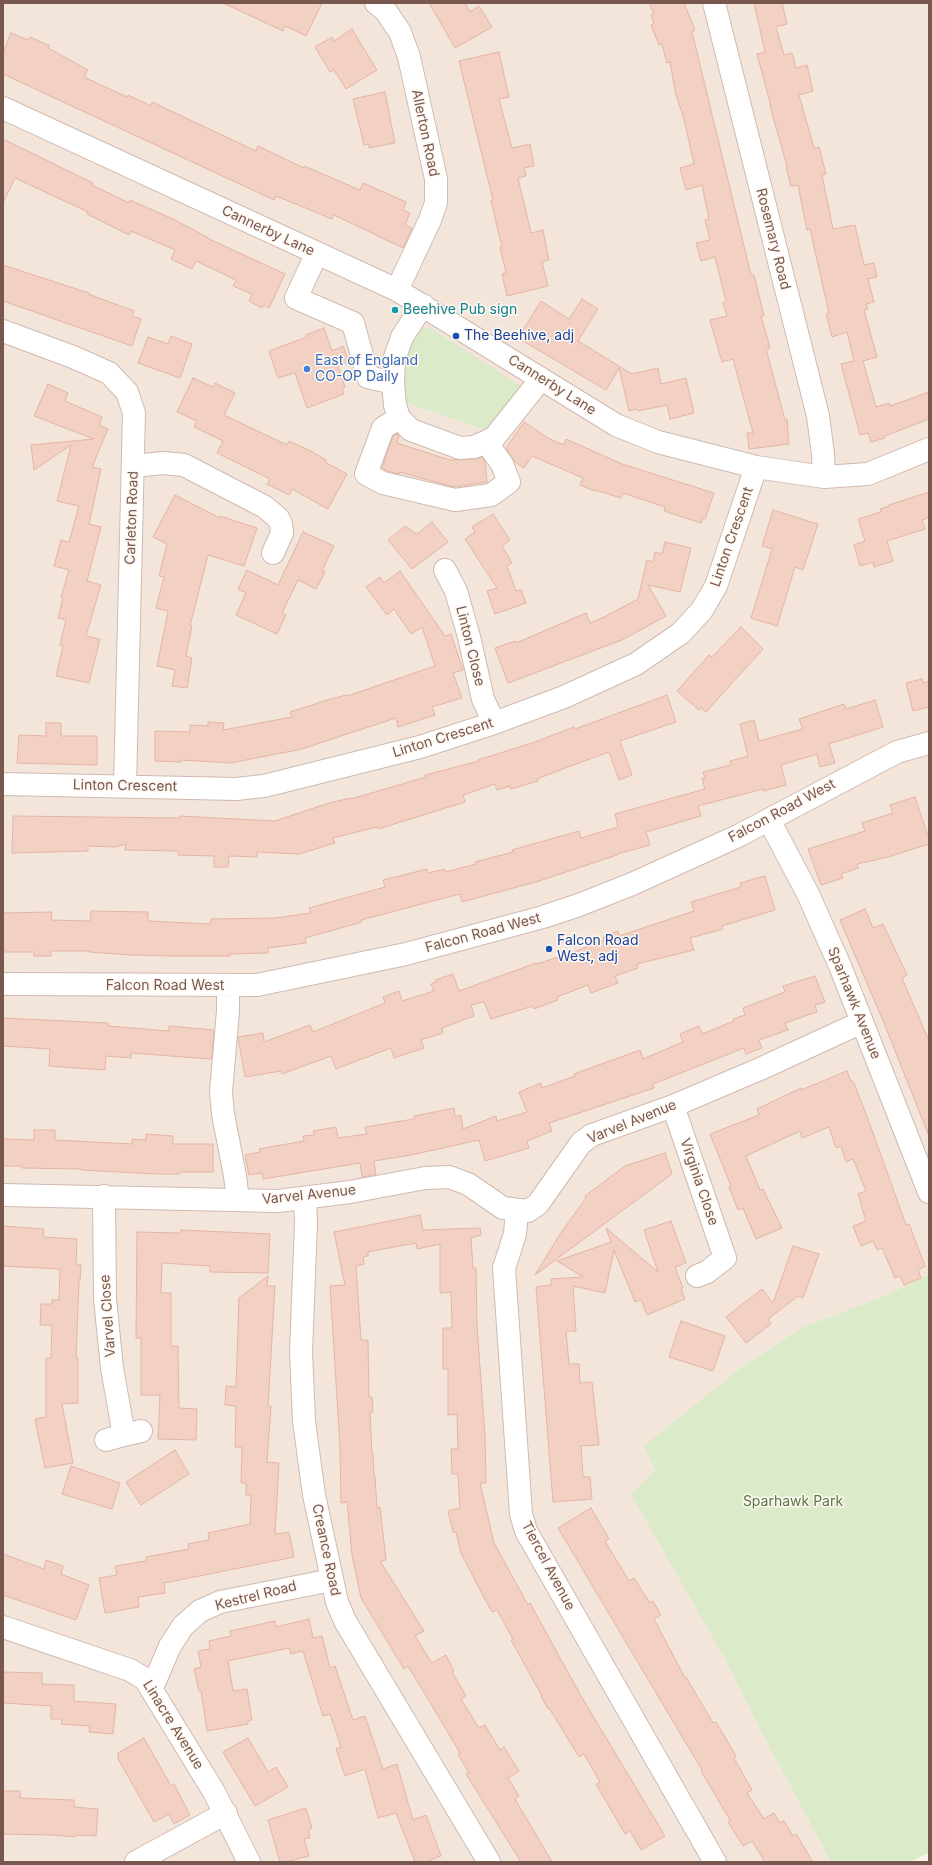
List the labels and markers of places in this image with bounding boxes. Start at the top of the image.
place label: Beehive Pub sign [403,302,517,318]
marker: Beehive Pub sign [390,305,400,315]
place label: The Beehive, adj [464,328,574,344]
marker: The Beehive, adj [451,331,461,341]
place label: East of England CO-OP Daily [315,353,418,386]
marker: East of England CO-OP Daily [302,364,312,374]
place label: Falcon Road West, adj [557,933,639,966]
marker: Falcon Road West, adj [544,944,554,954]

